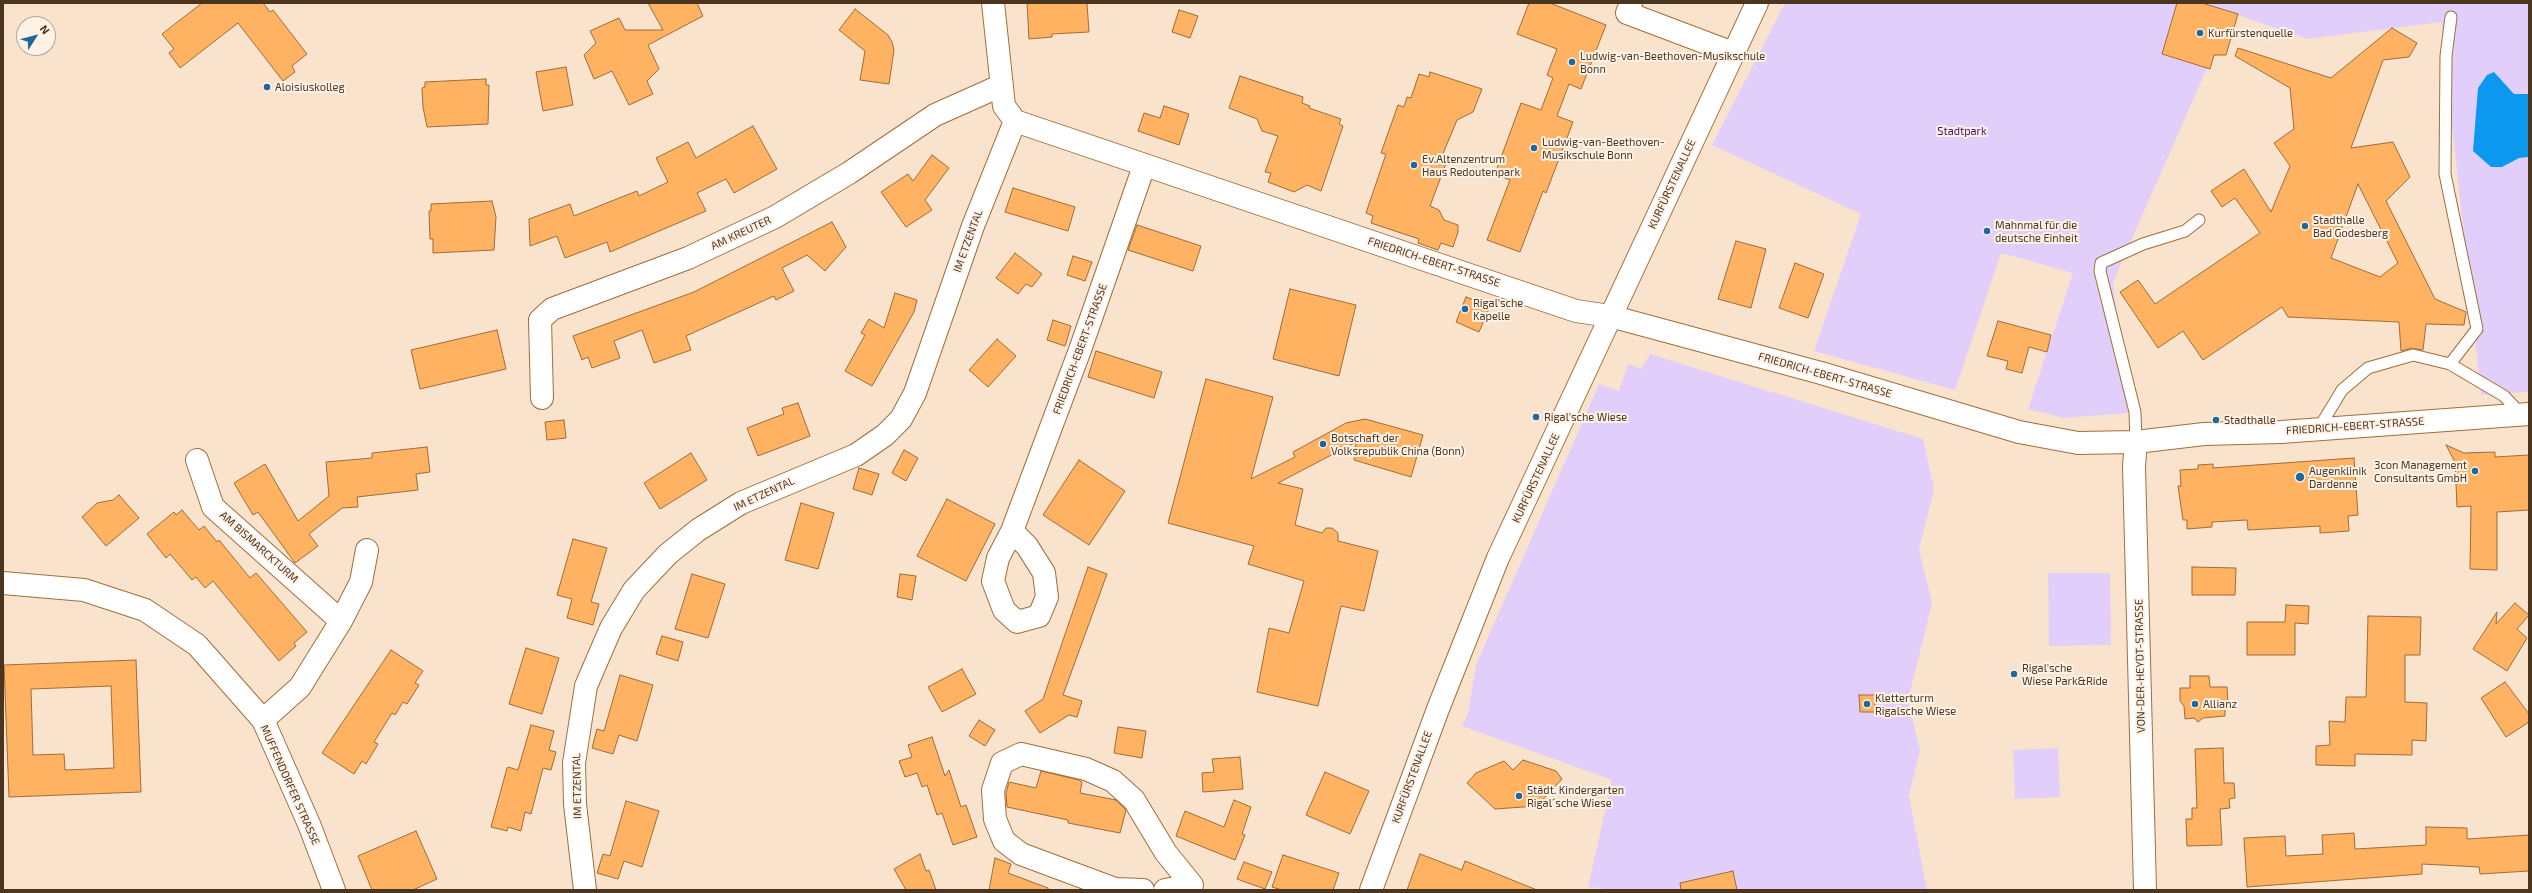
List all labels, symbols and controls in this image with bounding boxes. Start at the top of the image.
north arrow [16,16,56,56]
text: N [38,22,53,36]
place label: Kurfürstenquelle [2208,26,2293,40]
marker: Kurfürstenquelle [2195,28,2205,38]
place label: Ludwig-van-Beethoven-Musikschule Bonn [1580,49,1765,75]
marker: Ludwig-van-Beethoven-Musikschule Bonn [1567,57,1577,67]
place label: Aloisiuskolleg [275,80,345,94]
marker: Aloisiuskolleg [262,82,272,92]
park label: Stadtpark [1937,124,1987,138]
place label: Ludwig-van-Beethoven- Musikschule Bonn [1542,135,1665,161]
street label: KURFÜRSTENALLEE [1645,137,1699,231]
marker: Ludwig-van-Beethoven- Musikschule Bonn [1529,143,1539,153]
place label: Ev.Altenzentrum Haus Redoutenpark [1422,152,1520,178]
marker: Ev.Altenzentrum Haus Redoutenpark [1409,160,1419,170]
street label: IM ETZENTAL [951,208,985,274]
street label: AM KREUTER [709,213,773,253]
place label: Stadthalle Bad Godesberg [2313,213,2388,239]
place label: Mahnmal für die deutsche Einheit [1995,218,2078,244]
marker: Stadthalle Bad Godesberg [2300,221,2310,231]
marker: Mahnmal für die deutsche Einheit [1982,226,1992,236]
street label: FRIEDRICH-EBERT-STRASSE [1366,234,1502,290]
street label: FRIEDRICH-EBERT-STRASSE [1050,282,1110,416]
place label: Rigal'sche Kapelle [1473,296,1523,322]
marker: Rigal'sche Kapelle [1460,304,1470,314]
street label: FRIEDRICH-EBERT-STRASSE [1757,350,1893,400]
place label: Rigal'sche Wiese [1544,410,1627,424]
marker: Rigal'sche Wiese [1531,412,1541,422]
place label: Stadthalle [2224,413,2276,427]
marker: Stadthalle [2211,415,2221,425]
street label: FRIEDRICH-EBERT-STRASSE [2285,415,2425,437]
place label: Botschaft der Volksrepublik China (Bonn) [1331,431,1464,457]
street label: KURFÜRSTENALLEE [1509,431,1563,525]
marker: Botschaft der Volksrepublik China (Bonn) [1318,439,1328,449]
place label: 3con Management Consultants GmbH [2374,458,2467,484]
place label: Augenklinik Dardenne [2309,464,2367,490]
marker: 3con Management Consultants GmbH [2470,466,2480,476]
marker: Augenklinik Dardenne [2294,471,2306,483]
street label: IM ETZENTAL [731,474,797,514]
street label: AM BISMARCKTURM [217,508,301,586]
street label: VON-DER-HEYDT-STRASSE [2132,599,2148,733]
place label: Rigal'sche Wiese Park&Ride [2022,661,2108,687]
marker: Rigal'sche Wiese Park&Ride [2009,669,2019,679]
place label: Kletterturm Rigalsche Wiese [1875,691,1956,717]
place label: Allianz [2203,697,2237,711]
marker: Kletterturm Rigalsche Wiese [1862,699,1872,709]
marker: Allianz [2190,699,2200,709]
street label: MUFFENDORFER STRASSE [257,723,323,847]
street label: KURFÜRSTENALLEE [1389,729,1435,825]
street label: IM ETZENTAL [570,753,584,819]
place label: Städt. Kindergarten Rigal´sche Wiese [1527,783,1624,809]
marker: Städt. Kindergarten Rigal´sche Wiese [1514,791,1524,801]

